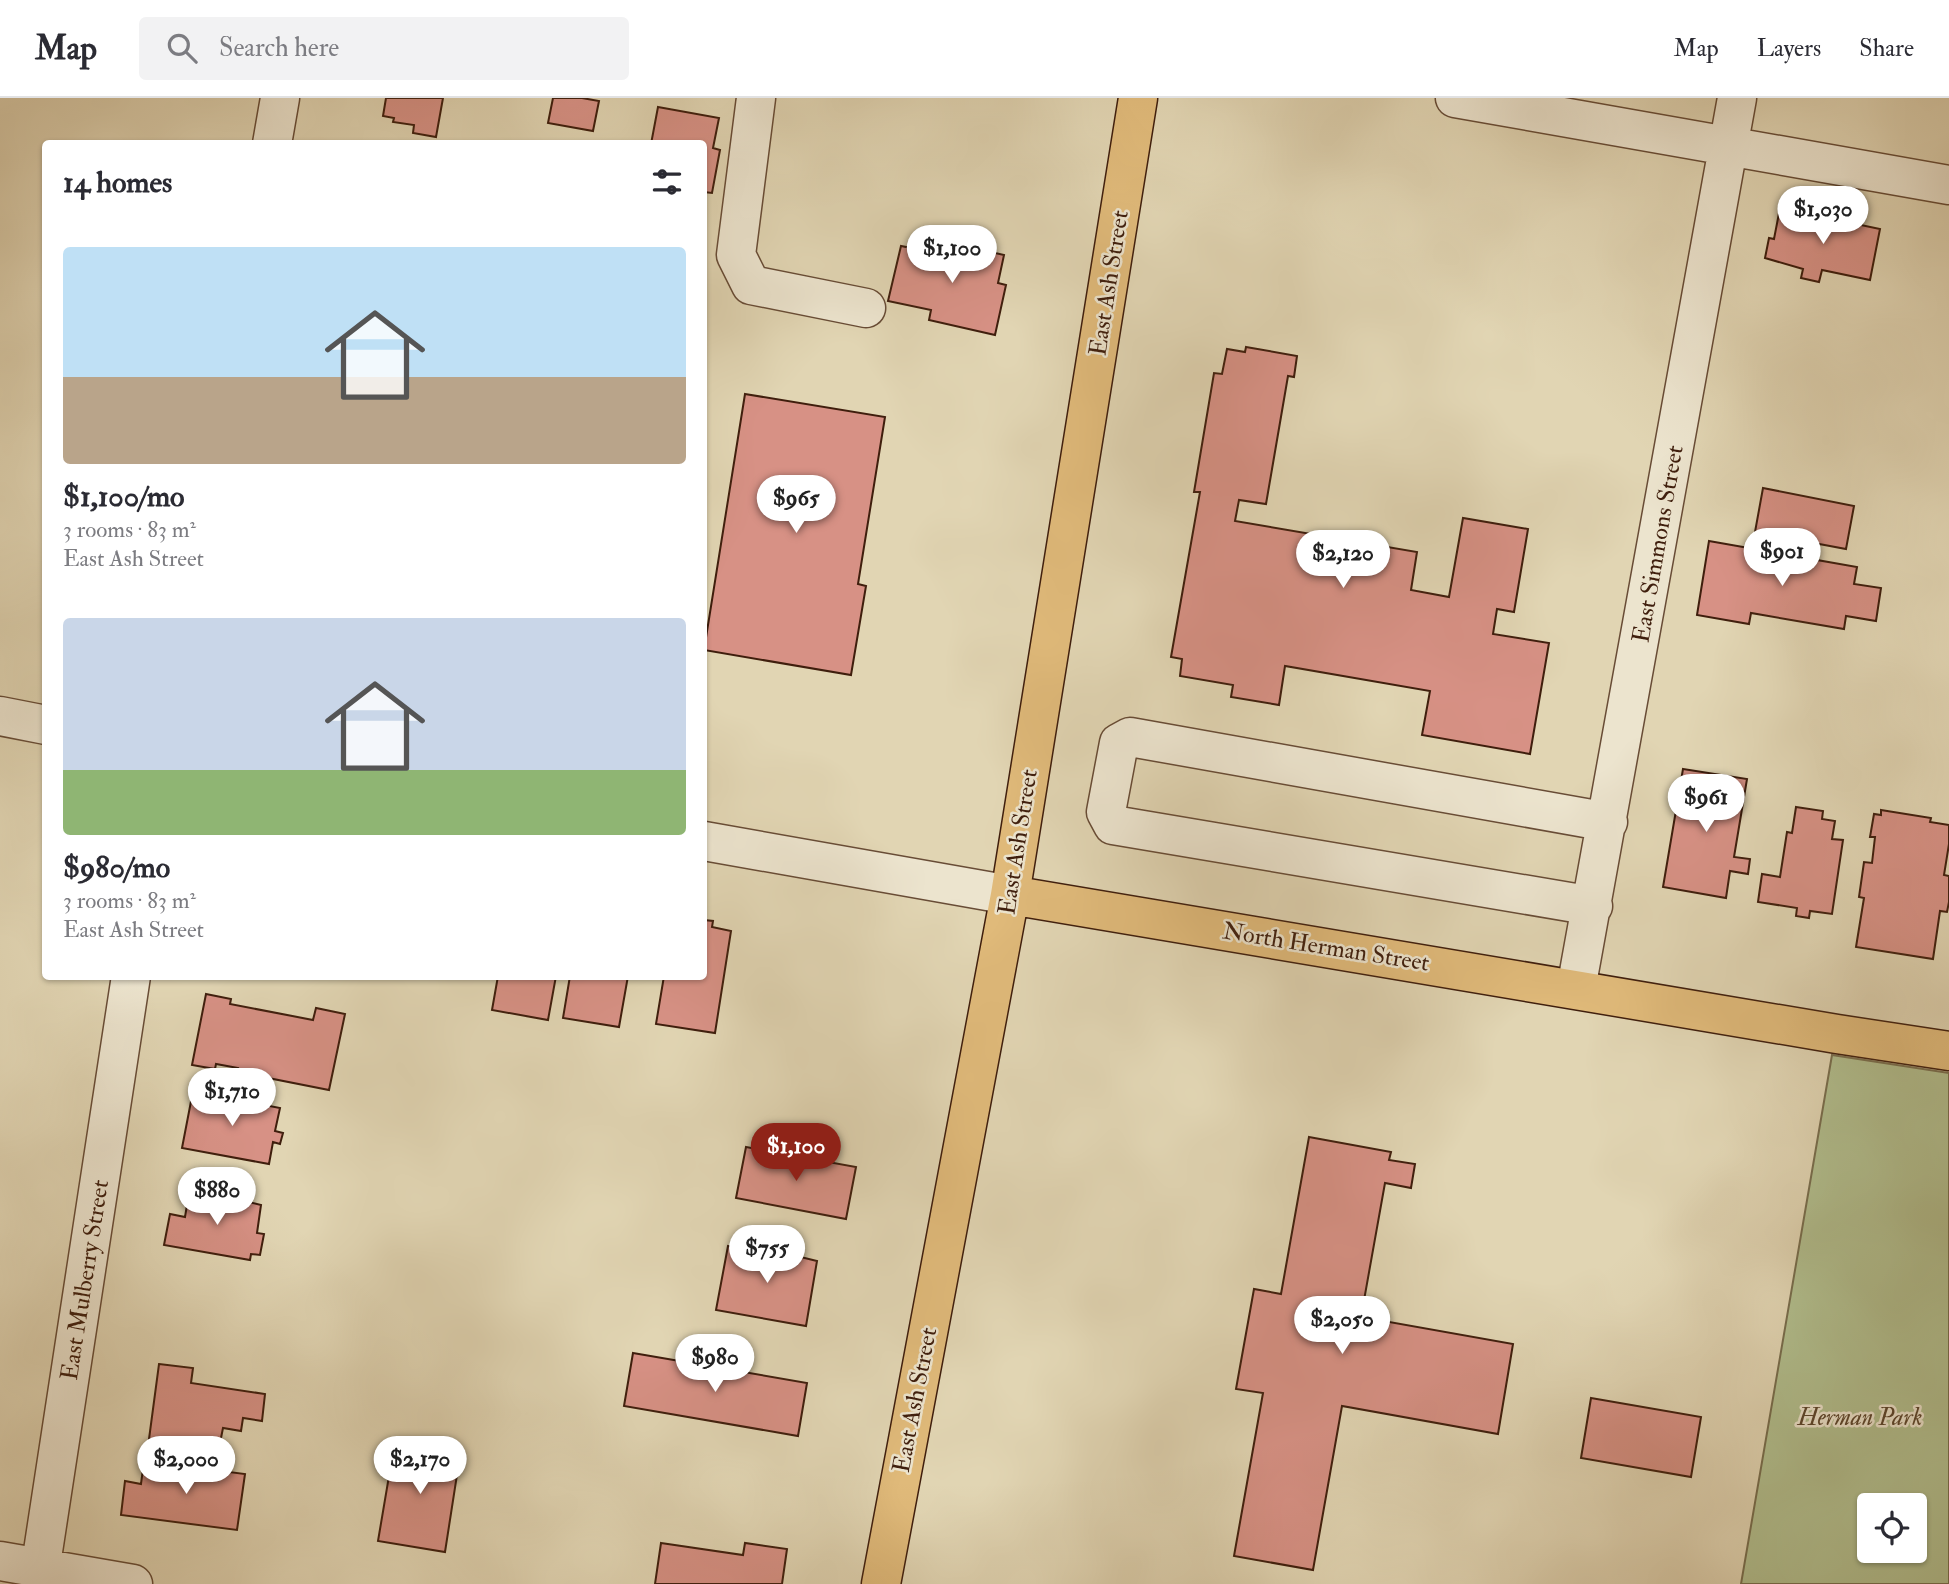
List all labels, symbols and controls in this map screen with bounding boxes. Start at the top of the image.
search box [139,17,629,80]
text: Map [35,28,97,69]
icon: search [163,29,201,67]
text: Search here [219,32,339,64]
text: Map [1674,33,1719,64]
text: Layers [1757,33,1821,64]
text: Share [1859,33,1914,64]
icon: filters [648,163,686,201]
text: 14 homes [63,164,172,201]
pin: $1,030 [1766,186,1880,246]
text: $1,030 [1793,194,1853,223]
street label: East Ash Street [1082,208,1136,358]
pin: $1,100 [895,226,1009,285]
text: $1,100 [923,233,981,262]
icon: home [312,292,438,418]
street label: East Simmons Street [1625,443,1691,645]
pin: $965 [755,476,837,535]
text: $1,100/mo [63,478,185,515]
text: $965 [773,483,819,512]
text: 3 rooms · 83 m² [63,515,196,544]
pin: $901 [1741,528,1823,588]
pin: $2,120 [1286,531,1400,590]
text: $901 [1760,536,1804,565]
text: $2,120 [1312,538,1374,567]
text: East Ash Street [63,544,204,573]
icon: home [312,663,438,789]
street label: East Ash Street [991,767,1045,917]
pin: $961 [1665,774,1747,834]
text: $961 [1684,782,1728,811]
text: $980/mo [63,849,170,886]
text: 3 rooms · 83 m² [63,886,196,915]
text: East Ash Street [63,915,204,944]
street label: North Herman Street [1220,915,1432,979]
pin: $1,710 [175,1068,289,1128]
text: $1,710 [204,1076,260,1105]
pin: $1,100 [739,1124,853,1183]
text: $1,100 [767,1131,825,1160]
pin: $880 [176,1168,258,1227]
text: $880 [194,1175,240,1204]
street label: East Mulberry Street [54,1177,116,1383]
pin: $755 [726,1226,808,1285]
text: $755 [745,1233,789,1262]
pin: $2,050 [1285,1296,1399,1356]
text: $2,050 [1310,1304,1374,1333]
street label: East Ash Street [886,1325,944,1475]
pin: $980 [674,1334,756,1394]
text: $980 [691,1342,739,1371]
park label: Herman Park [1797,1402,1922,1433]
pin: $2,000 [129,1436,243,1496]
pin: $2,170 [363,1436,477,1496]
text: $2,000 [153,1444,219,1473]
text: $2,170 [390,1444,450,1473]
map controls [1857,1493,1927,1563]
button: locate [1857,1493,1927,1563]

